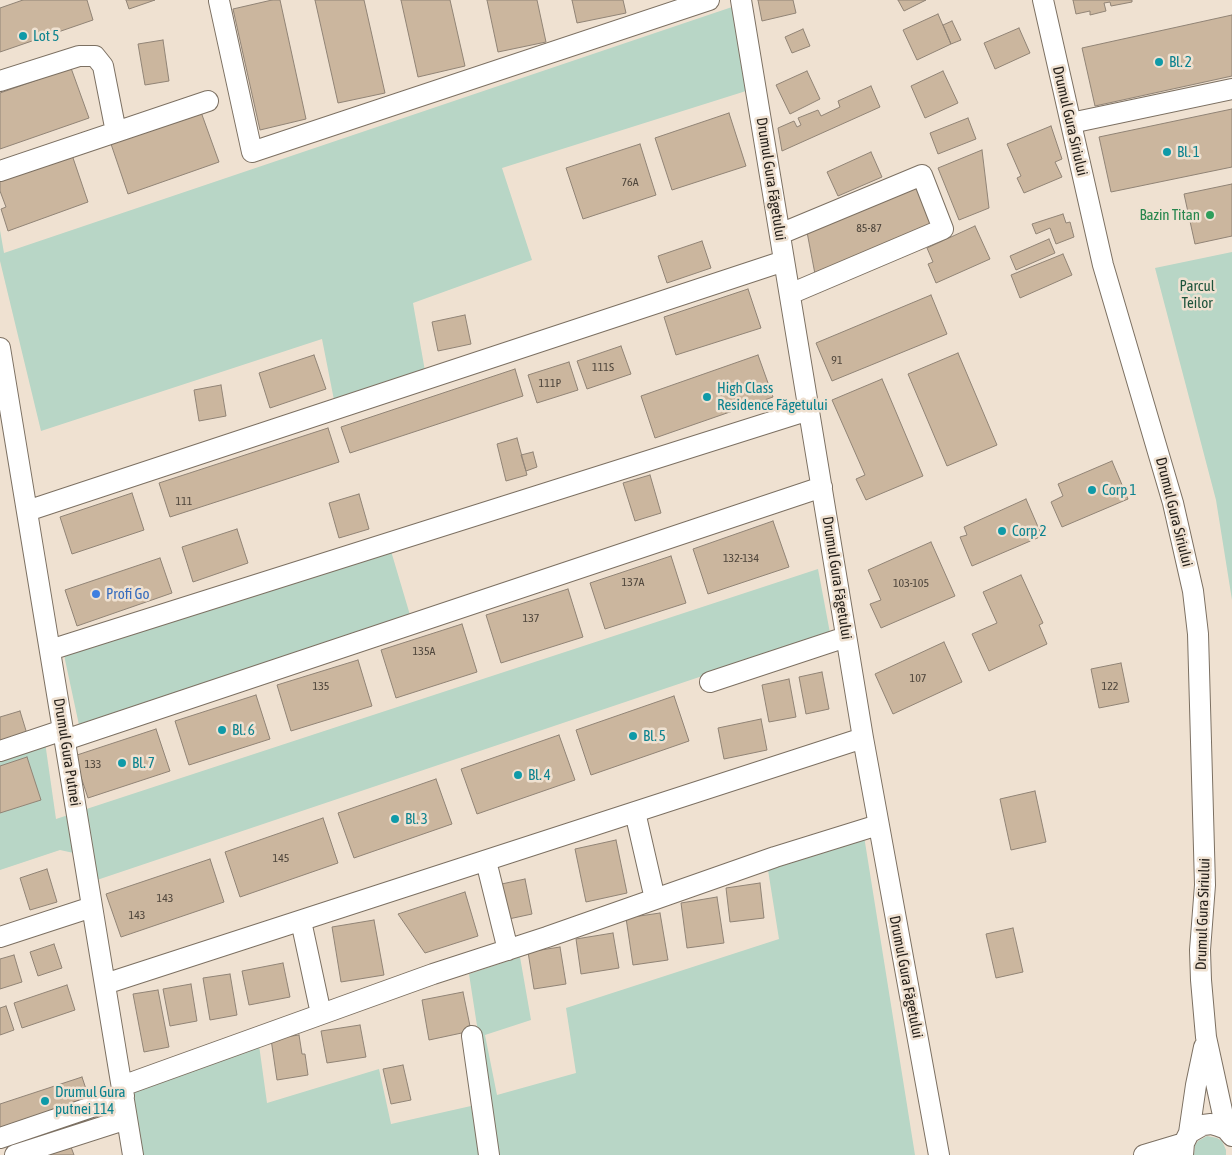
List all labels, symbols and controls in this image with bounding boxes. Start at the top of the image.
place label: Lot 5 [33,27,59,45]
marker: Lot 5 [17,30,29,42]
place label: Bl. 2 [1169,53,1192,71]
marker: Bl. 2 [1153,56,1165,68]
street label: Drumul Gura Siriului [1049,64,1091,178]
street label: Drumul Gura Făgetului [752,116,790,242]
place label: Bl. 1 [1177,143,1200,161]
marker: Bl. 1 [1161,146,1173,158]
house number: 76A [621,175,639,189]
place label: Bazin Titan [1139,206,1200,224]
marker: Bazin Titan [1204,209,1216,221]
house number: 85-87 [856,221,882,235]
park label: Parcul Teilor [1179,277,1215,312]
house number: 91 [831,353,843,367]
house number: 111S [592,360,614,374]
house number: 111P [539,376,561,390]
place label: High Class Residence Făgetului [717,379,828,414]
marker: High Class Residence Făgetului [701,391,713,403]
street label: Drumul Gura Siriului [1152,455,1196,569]
place label: Corp 1 [1102,481,1136,499]
marker: Corp 1 [1086,484,1098,496]
house number: 111 [176,494,192,508]
street label: Drumul Gura Făgetului [818,515,856,641]
place label: Corp 2 [1012,522,1046,540]
marker: Corp 2 [996,525,1008,537]
house number: 132-134 [723,551,759,565]
house number: 137A [622,575,644,589]
house number: 103-105 [893,576,929,590]
place label: Profi Go [106,585,149,603]
marker: Profi Go [90,588,102,600]
house number: 137 [523,611,539,625]
house number: 135A [413,644,435,658]
house number: 107 [910,671,926,685]
house number: 135 [313,679,329,693]
house number: 122 [1102,679,1118,693]
street label: Drumul Gura Putnei [50,697,84,807]
place label: Bl. 6 [232,721,255,739]
marker: Bl. 6 [216,724,228,736]
place label: Bl. 5 [643,727,666,745]
marker: Bl. 5 [627,730,639,742]
place label: Bl. 7 [132,754,155,772]
house number: 133 [85,757,101,771]
marker: Bl. 7 [116,757,128,769]
place label: Bl. 4 [528,766,551,784]
marker: Bl. 4 [512,769,524,781]
place label: Bl. 3 [405,810,428,828]
marker: Bl. 3 [389,813,401,825]
house number: 145 [273,851,289,865]
street label: Drumul Gura Siriului [1192,858,1214,970]
house number: 143 [157,891,173,905]
house number: 143 [129,908,145,922]
street label: Drumul Gura Făgetului [885,914,927,1040]
place label: Drumul Gura putnei 114 [55,1083,125,1118]
marker: Drumul Gura putnei 114 [39,1095,51,1107]

